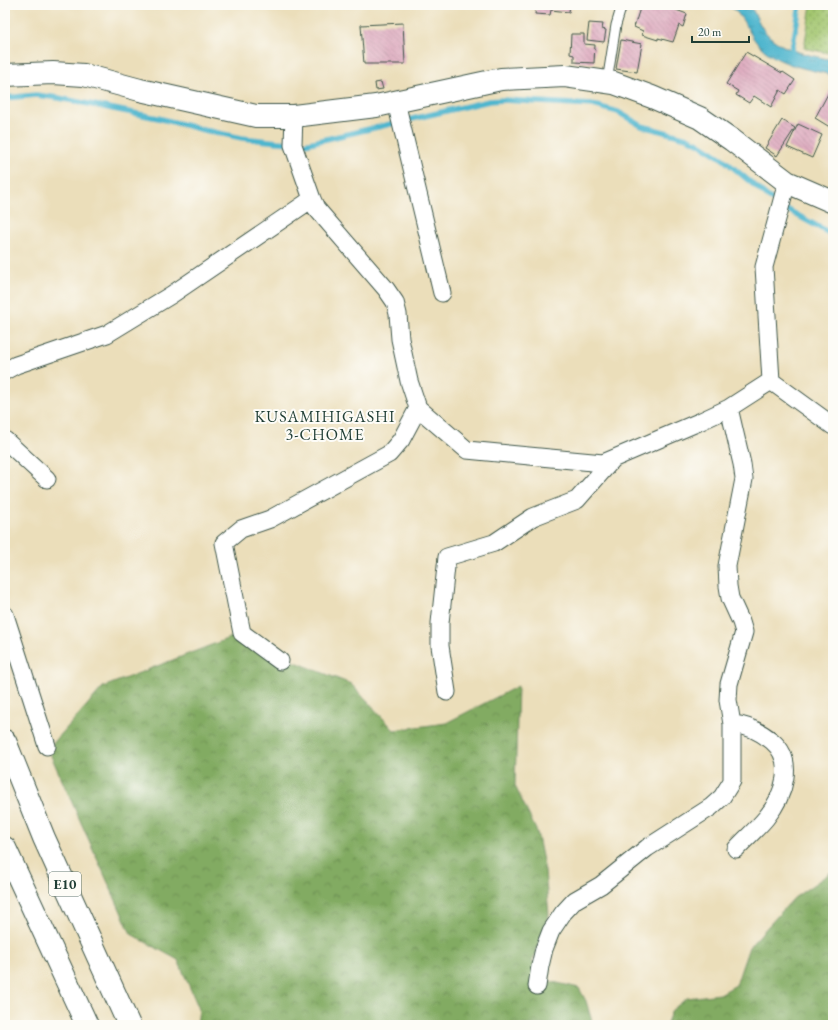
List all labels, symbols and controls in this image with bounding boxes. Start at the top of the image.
scale bar [692,18,749,44]
text: 20 m [698,24,722,40]
district label: KUSAMIHIGASHI 3-CHOME [254,406,396,445]
road number: E10 [49,872,81,896]

